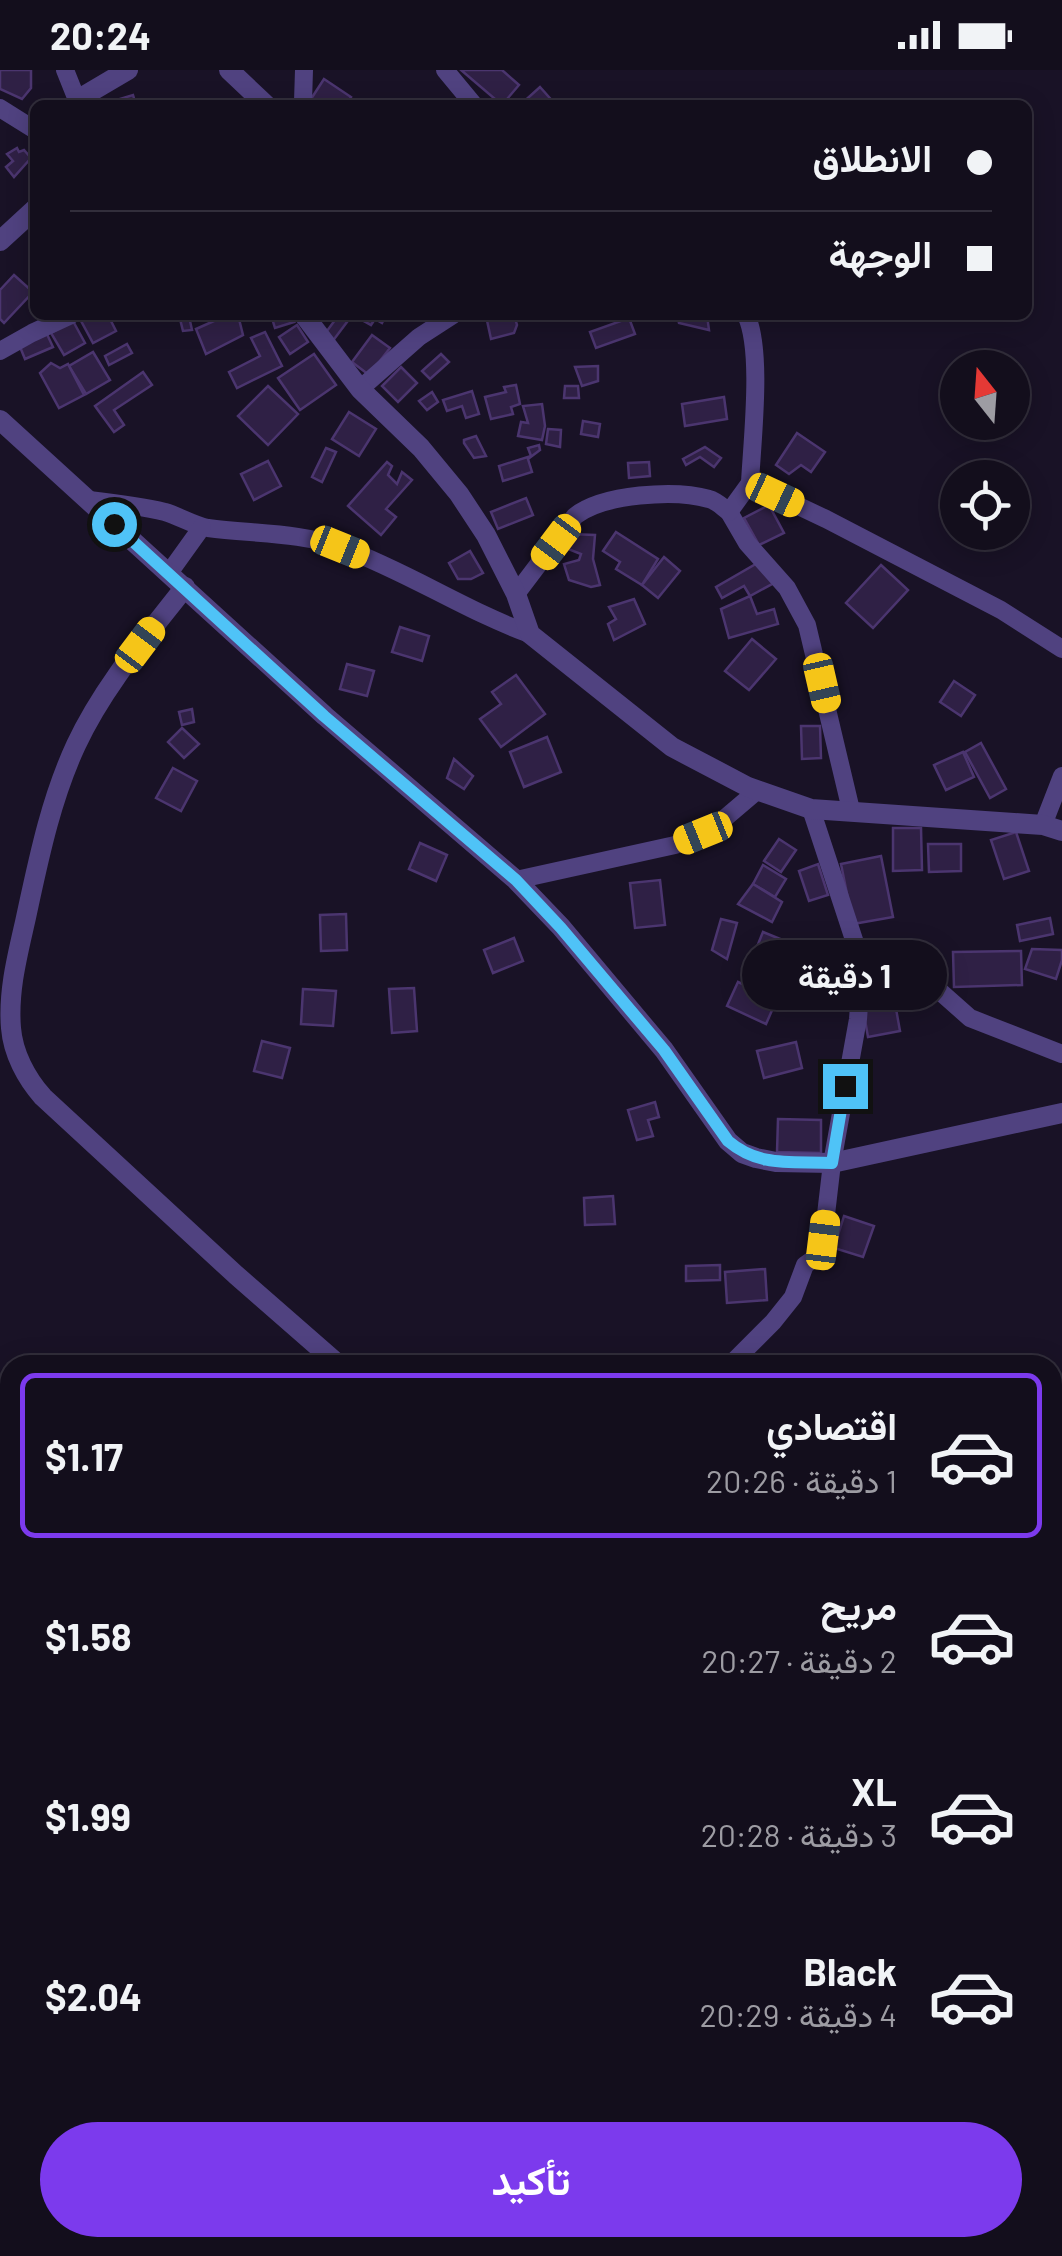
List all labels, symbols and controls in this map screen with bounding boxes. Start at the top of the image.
text: 20:24 [50,12,151,58]
text: الانطلاق [813,134,932,180]
text: الوجهة [829,230,932,276]
north arrow [940,350,1030,440]
map controls [940,350,1030,550]
button: locate [940,460,1030,550]
car [741,469,809,521]
route start [92,502,137,547]
car [526,509,586,575]
car [307,522,373,572]
car [110,612,170,678]
car [801,650,843,716]
car [670,808,736,858]
callout: 1 دقيقة [742,941,948,1011]
text: 1 دقيقة [798,956,891,994]
route end [823,1064,868,1109]
car [804,1208,842,1272]
text: اقتصادي [766,1402,897,1448]
icon: car [927,1411,1017,1501]
text: $1.17 [45,1433,123,1479]
text: 1 دقيقة · 20:26 [706,1461,897,1499]
text: مريح [821,1582,897,1628]
icon: car [927,1591,1017,1681]
text: $1.58 [45,1613,132,1659]
text: 2 دقيقة · 20:27 [701,1641,897,1679]
text: XL [851,1768,897,1814]
icon: car [927,1771,1017,1861]
text: $1.99 [45,1793,131,1839]
text: 3 دقيقة · 20:28 [701,1815,897,1853]
text: Black [803,1948,897,1994]
icon: car [927,1951,1017,2041]
text: $2.04 [45,1973,142,2019]
text: 4 دقيقة · 20:29 [699,1995,897,2033]
button: تأكيد [40,2122,1022,2237]

